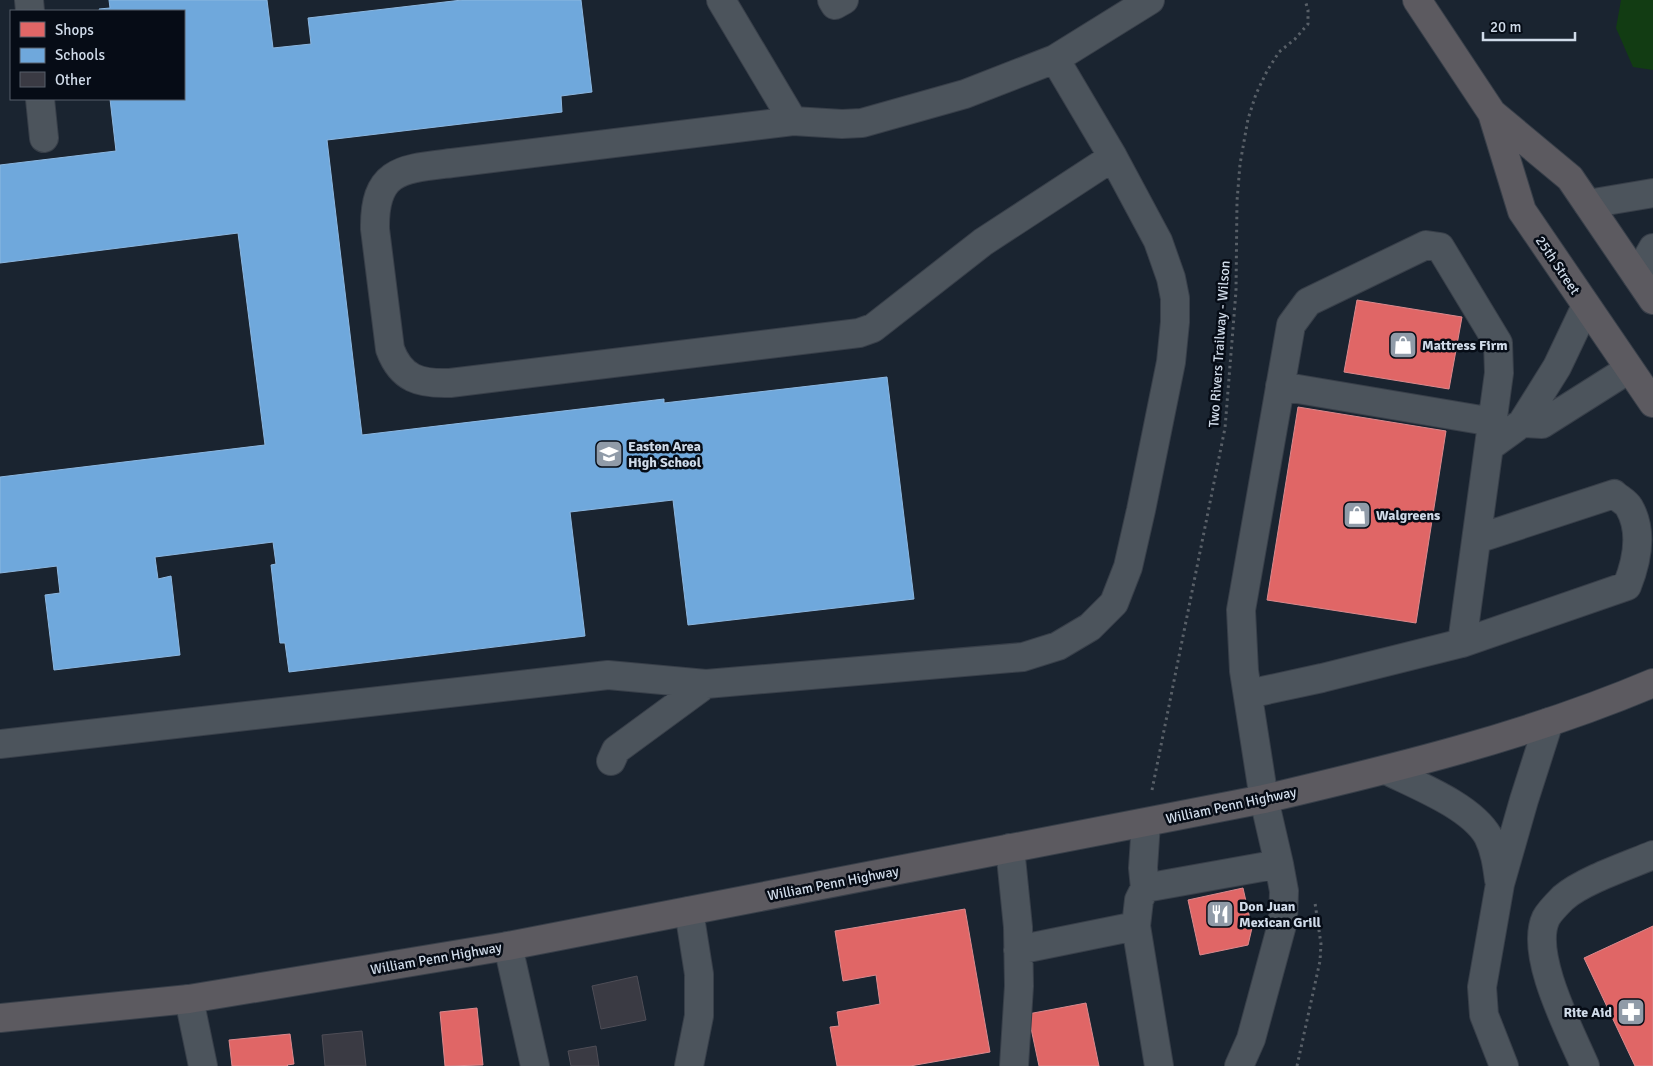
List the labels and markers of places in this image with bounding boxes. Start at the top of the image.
shop icon: Mattress Firm [1388,330,1418,360]
place label: Mattress Firm [1422,337,1508,354]
place label: Easton Area High School [628,438,702,471]
school or university icon: Easton Area High School [594,439,624,469]
shop icon: Walgreens [1342,500,1372,530]
place label: Walgreens [1376,507,1440,524]
place label: Don Juan Mexican Grill [1239,898,1322,931]
restaurant icon: Don Juan Mexican Grill [1205,899,1235,929]
pharmacy icon: Rite Aid [1616,997,1646,1027]
place label: Rite Aid [1563,1004,1612,1021]

